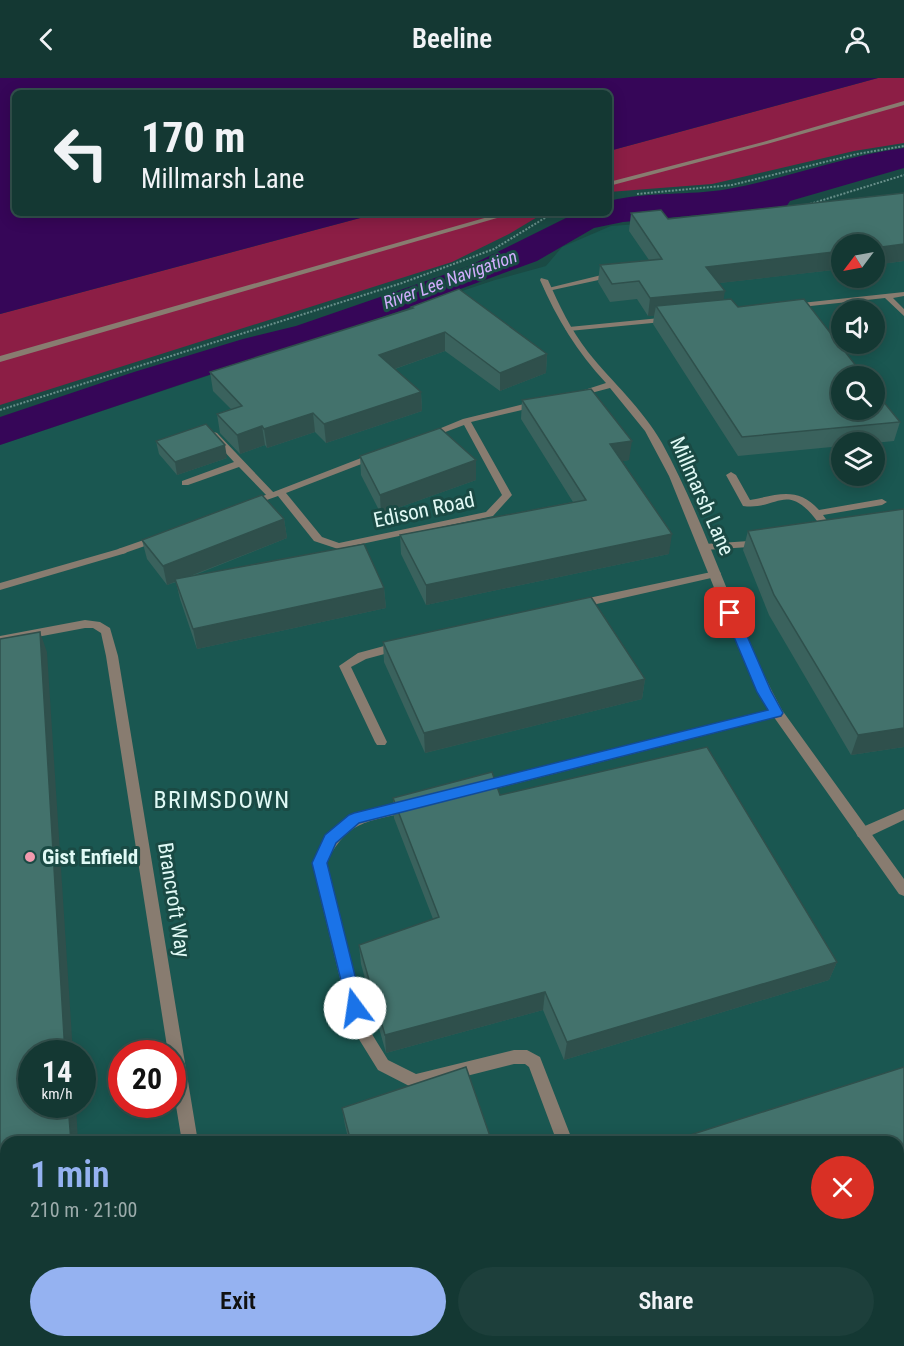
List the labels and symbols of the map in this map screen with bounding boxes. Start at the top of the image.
north arrow [831,234,885,288]
water label: River Lee Navigation [380,245,520,313]
street label: Millmarsh Lane [665,433,739,559]
street label: Edison Road [371,488,477,532]
pin [704,587,755,638]
district label: BRIMSDOWN [153,786,291,814]
street label: Brancroft Way [153,841,195,959]
place label: Gist Enfield [42,845,138,869]
marker: Gist Enfield [23,850,37,864]
position arrow [323,976,387,1040]
speed limit sign: 20 [108,1040,186,1118]

